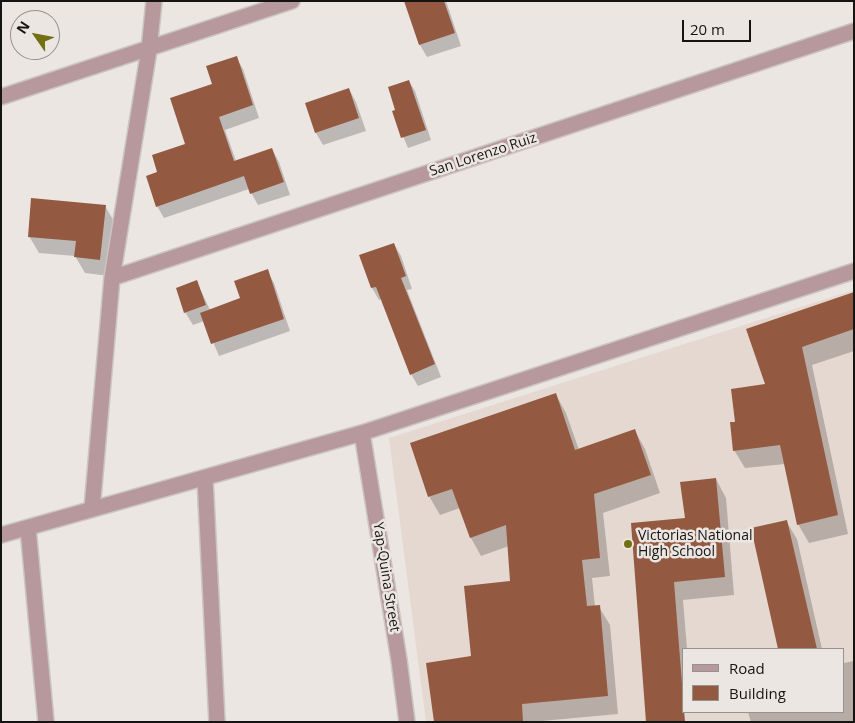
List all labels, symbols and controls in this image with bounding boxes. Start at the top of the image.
north arrow [10,10,60,60]
scale bar [685,10,754,42]
text: N [12,17,34,37]
text: 20 m [690,19,725,39]
street label: San Lorenzo Ruiz [427,130,539,180]
street label: Yap-Quina Street [369,521,403,633]
place label: Victorias National High School [638,528,753,560]
marker: Victorias National High School [622,538,634,550]
legend [682,648,845,713]
text: Road [729,658,765,678]
text: Building [729,683,786,703]

